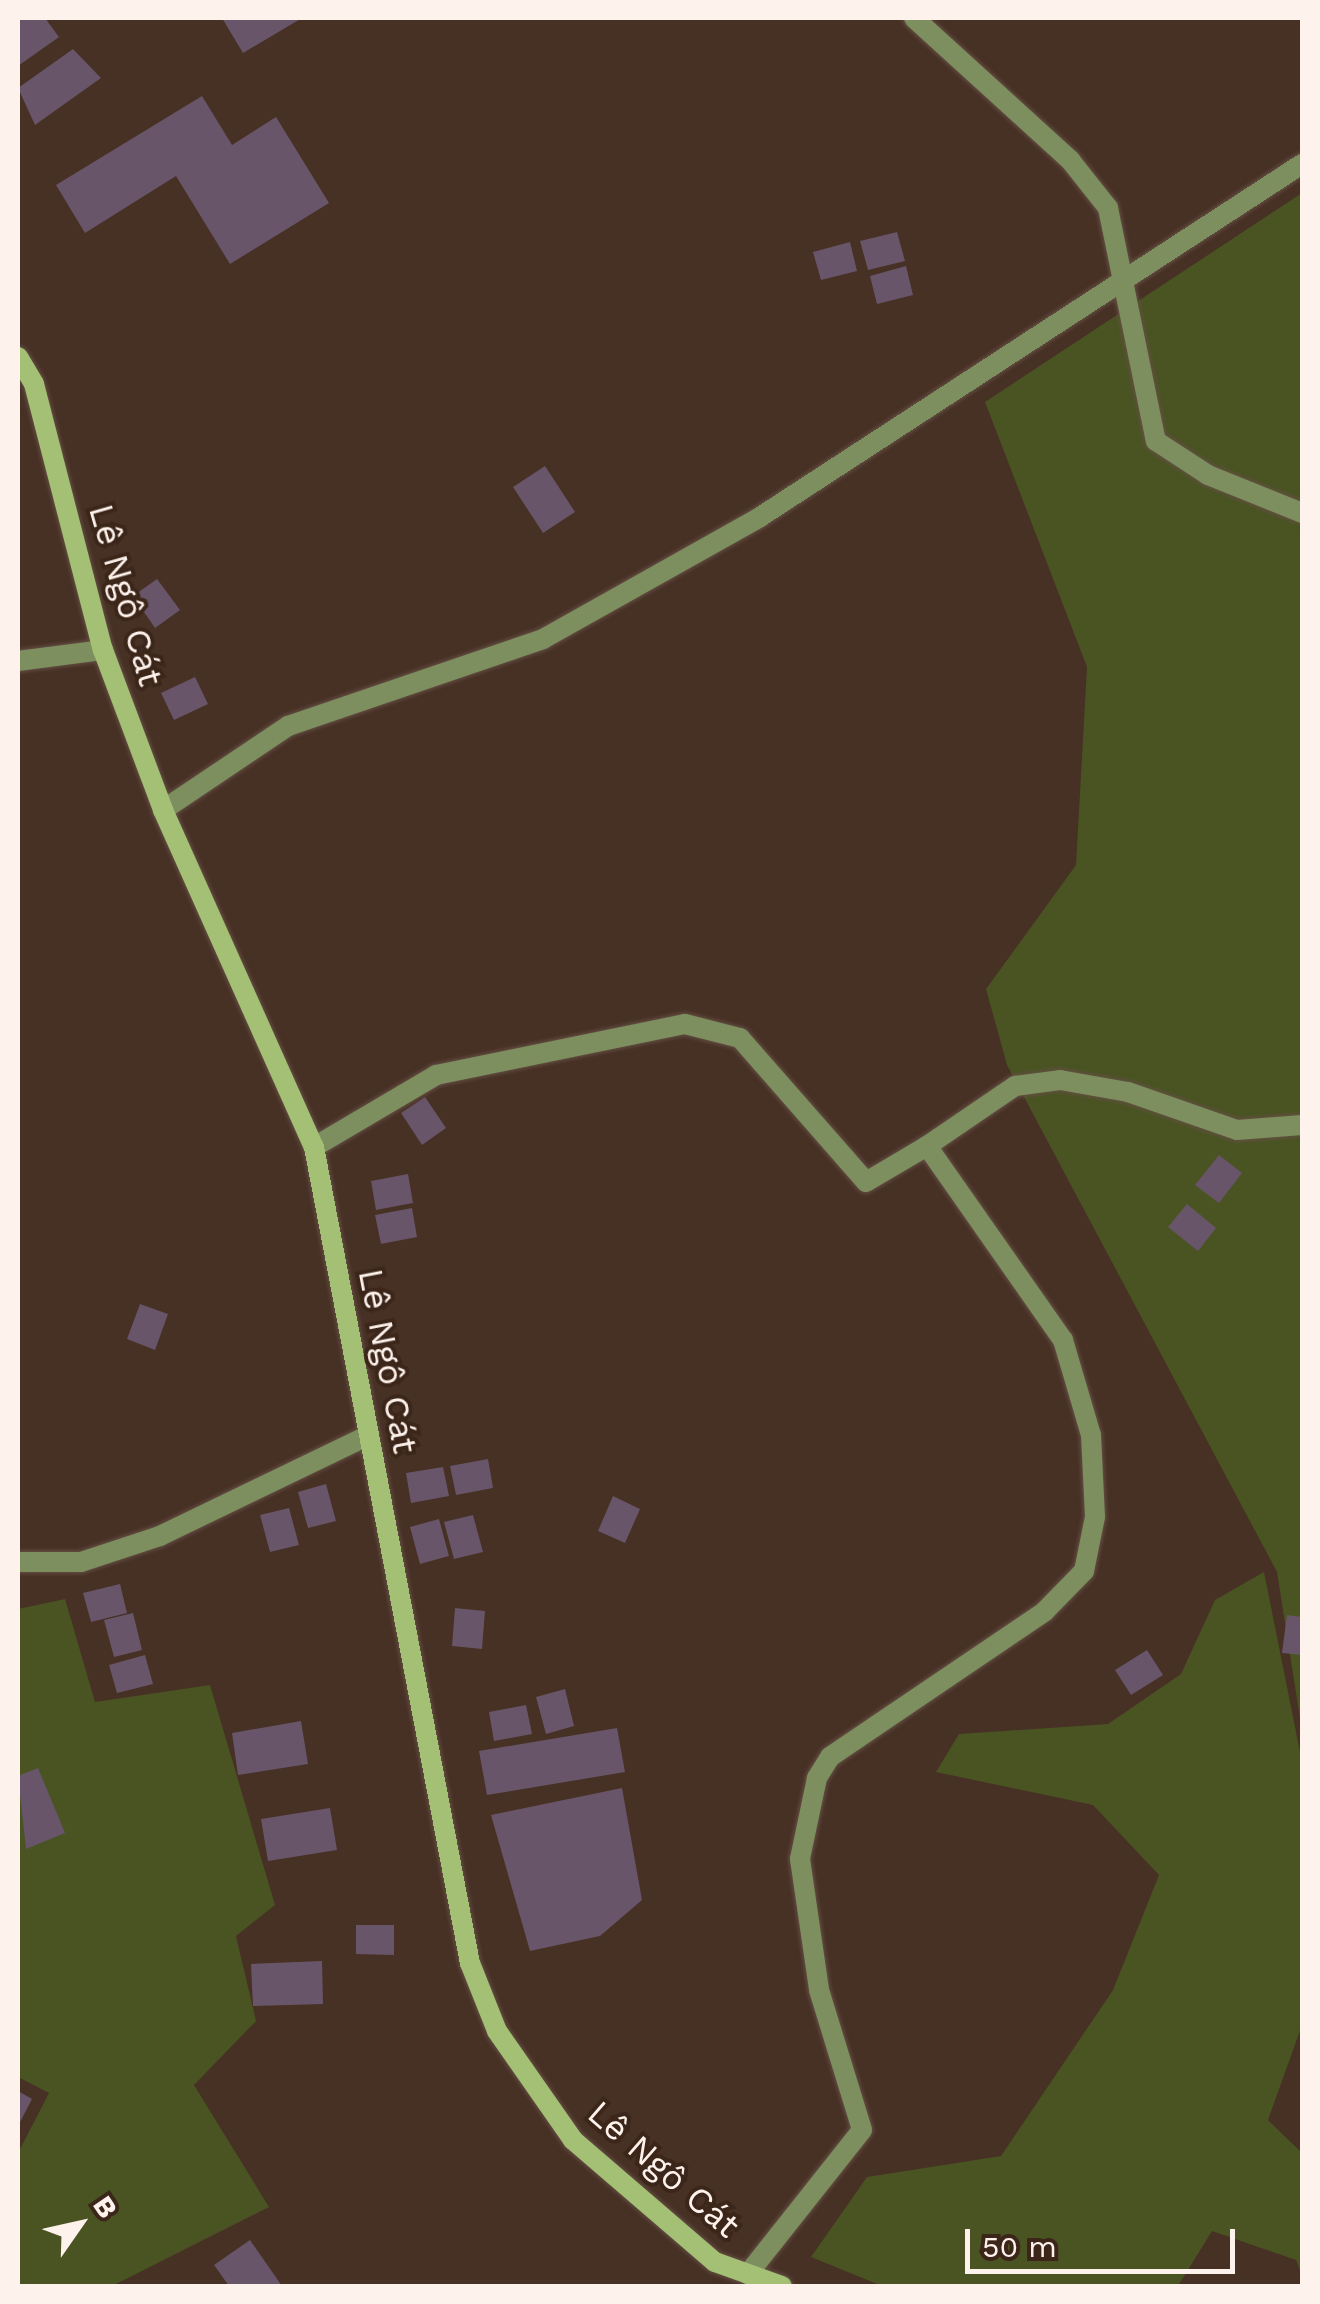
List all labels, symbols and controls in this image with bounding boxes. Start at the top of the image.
street label: Lê Ngô Cát [80,499,172,691]
street label: Lê Ngô Cát [350,1265,426,1457]
street label: Lê Ngô Cát [580,2092,748,2246]
north arrow [30,2174,130,2274]
text: B [86,2190,124,2224]
scale bar [970,2209,1240,2271]
text: 50 m [982,2229,1057,2264]

